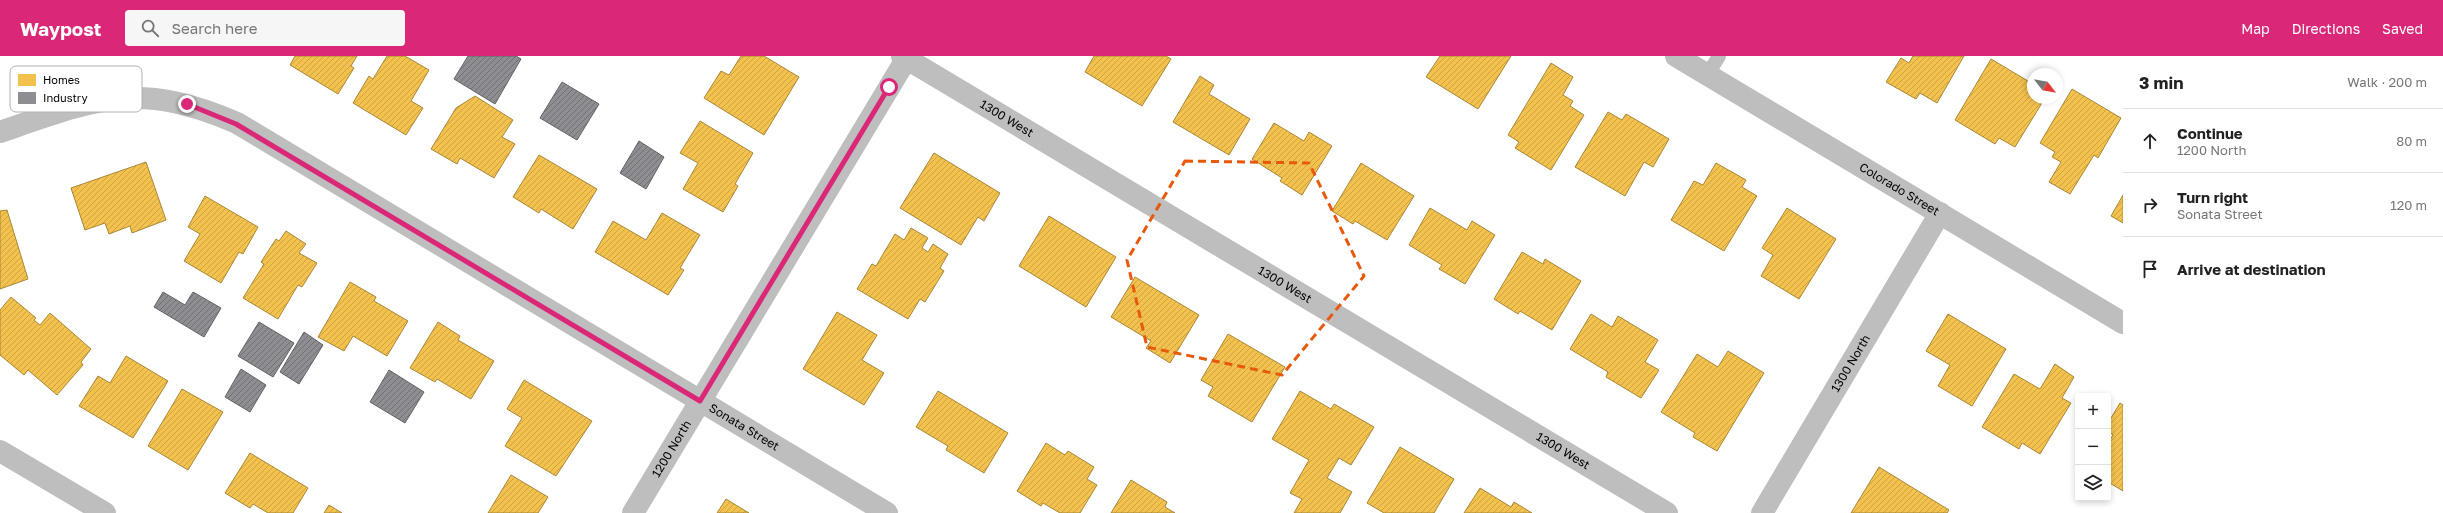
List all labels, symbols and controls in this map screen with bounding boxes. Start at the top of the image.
search box [125,10,405,46]
text: Waypost [20,17,101,40]
icon: search [139,17,161,39]
text: Search here [171,19,257,37]
text: Map [2241,20,2270,37]
text: Directions [2292,20,2360,37]
text: Saved [2382,20,2423,37]
legend [10,66,142,112]
north arrow [2027,68,2063,104]
text: 3 min [2139,72,2183,93]
text: Homes [43,73,80,86]
text: Walk · 200 m [2347,74,2427,90]
route start [880,78,898,96]
text: Industry [43,91,88,104]
route end [178,95,196,113]
street label: 1300 West [977,96,1037,140]
text: Continue [2177,124,2243,142]
icon: ahead [2139,130,2161,152]
text: 80 m [2396,133,2427,149]
text: 1200 North [2177,142,2246,158]
street label: Colorado Street [1857,159,1942,219]
text: Turn right [2177,188,2248,206]
icon: right [2139,194,2161,216]
text: 120 m [2390,197,2427,213]
text: Sonata Street [2177,206,2263,222]
icon: arrive [2139,258,2161,280]
text: Arrive at destination [2177,260,2326,278]
street label: 1300 West [1256,262,1315,306]
street label: 1300 North [1828,332,1873,395]
map controls [2075,393,2111,501]
button: + [2075,393,2111,429]
street label: Sonata Street [707,400,782,454]
street label: 1200 North [648,417,694,480]
street label: 1300 West [1534,429,1593,472]
button: − [2075,429,2111,465]
button: layers [2075,465,2111,501]

